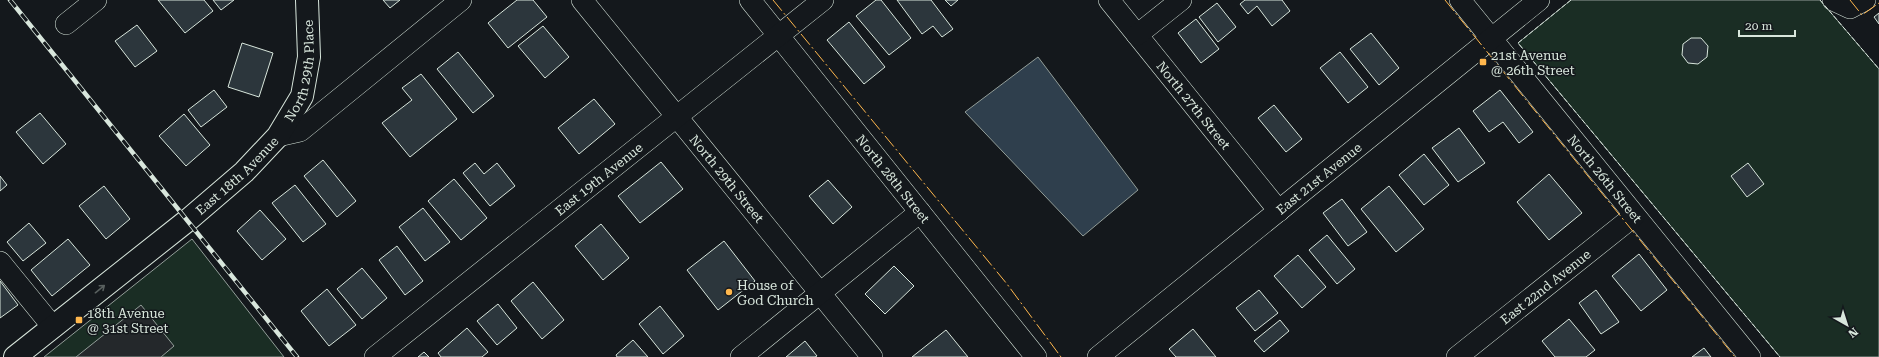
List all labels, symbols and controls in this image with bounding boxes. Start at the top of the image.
scale bar [1739,12,1795,38]
street label: North 29th Place [281,19,317,124]
text: 20 m [1745,19,1772,33]
place label: 21st Avenue @ 26th Street [1491,48,1575,78]
marker: 21st Avenue @ 26th Street [1478,57,1488,67]
street label: North 27th Street [1154,58,1234,152]
street label: North 29th Street [687,132,767,226]
street label: North 28th Street [853,132,933,226]
street label: North 26th Street [1565,132,1645,226]
street label: East 18th Avenue [193,133,281,218]
street label: East 19th Avenue [552,139,645,218]
street label: East 21st Avenue [1273,139,1364,217]
street label: East 22nd Avenue [1497,246,1593,327]
place label: House of God Church [737,278,814,308]
one-way arrow [95,285,106,293]
marker: House of God Church [724,287,734,297]
north arrow [1827,305,1867,345]
place label: 18th Avenue @ 31st Street [87,306,168,336]
marker: 18th Avenue @ 31st Street [74,315,84,325]
text: N [1845,325,1860,340]

